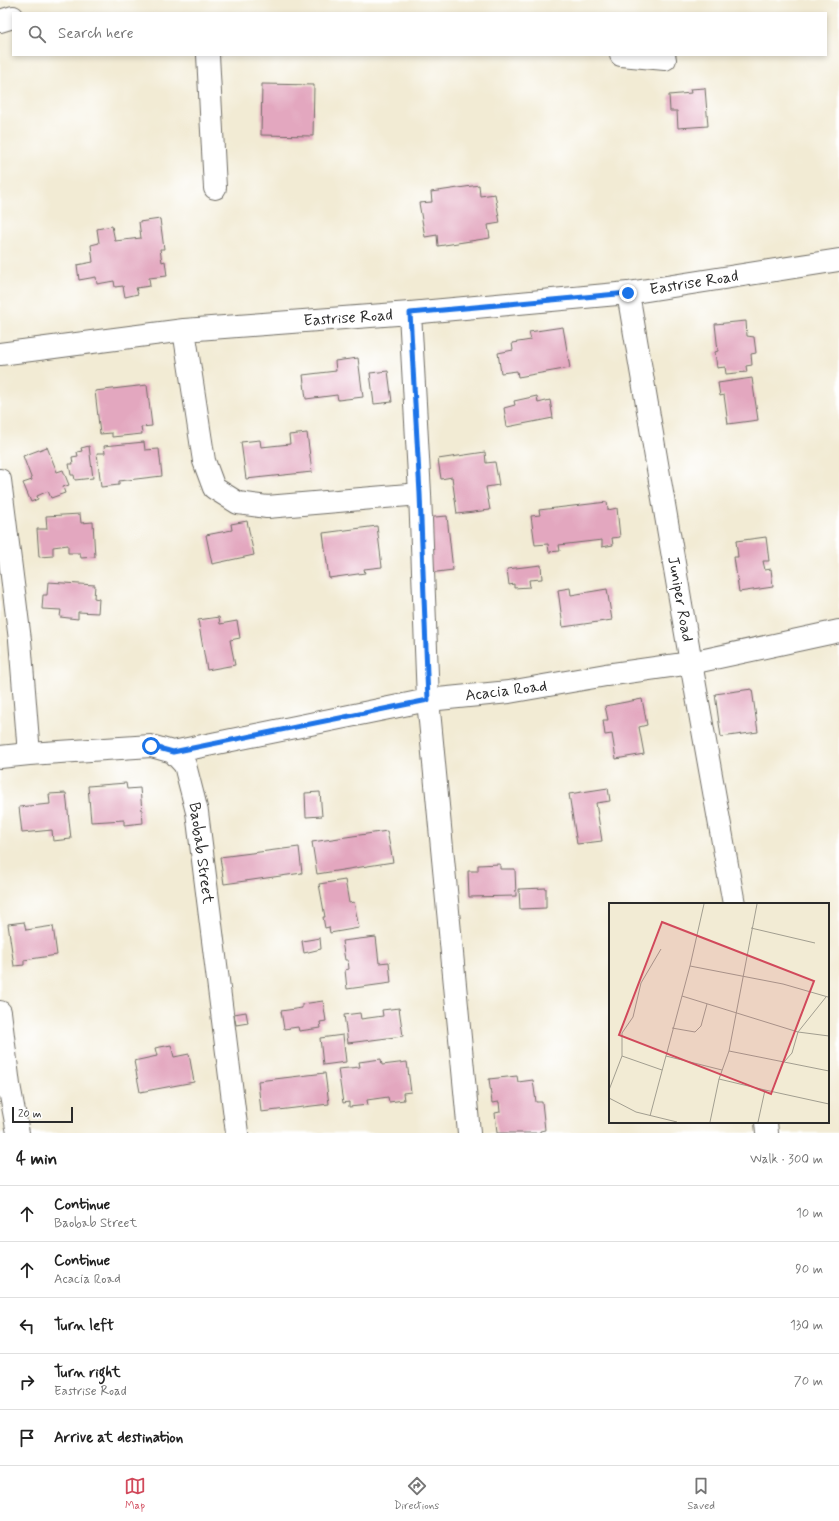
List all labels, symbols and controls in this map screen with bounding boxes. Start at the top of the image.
search box [12,12,827,56]
icon: search [26,23,48,45]
text: Search here [58,24,134,44]
street label: Eastrise Road [648,266,740,300]
route end [619,284,637,302]
street label: Eastrise Road [303,304,393,332]
street label: Juniper Road [662,555,698,643]
street label: Acacia Road [464,676,548,706]
route start [142,737,160,755]
street label: Baobab Street [183,801,219,906]
inset map [609,903,829,1123]
scale bar [12,1105,73,1124]
text: 20 m [18,1107,41,1121]
text: 4 min [16,1148,57,1170]
text: Walk · 300 m [750,1151,823,1168]
text: Continue [54,1195,110,1215]
icon: ahead [16,1203,38,1225]
text: 10 m [796,1205,823,1222]
text: Baobab Street [54,1215,137,1232]
text: Continue [54,1251,110,1271]
icon: ahead [16,1259,38,1281]
text: 90 m [795,1261,823,1278]
text: Acacia Road [54,1271,121,1288]
icon: left [16,1315,38,1337]
text: Turn left [54,1316,114,1336]
text: 130 m [790,1317,823,1334]
text: Turn right [54,1363,121,1383]
icon: right [16,1371,38,1393]
text: 70 m [794,1373,823,1390]
text: Eastrise Road [54,1383,127,1400]
icon: arrive [16,1427,38,1449]
text: Arrive at destination [54,1428,183,1448]
tab: Map [124,1475,146,1513]
tab: Directions [394,1475,439,1513]
tab: Saved [687,1475,715,1513]

